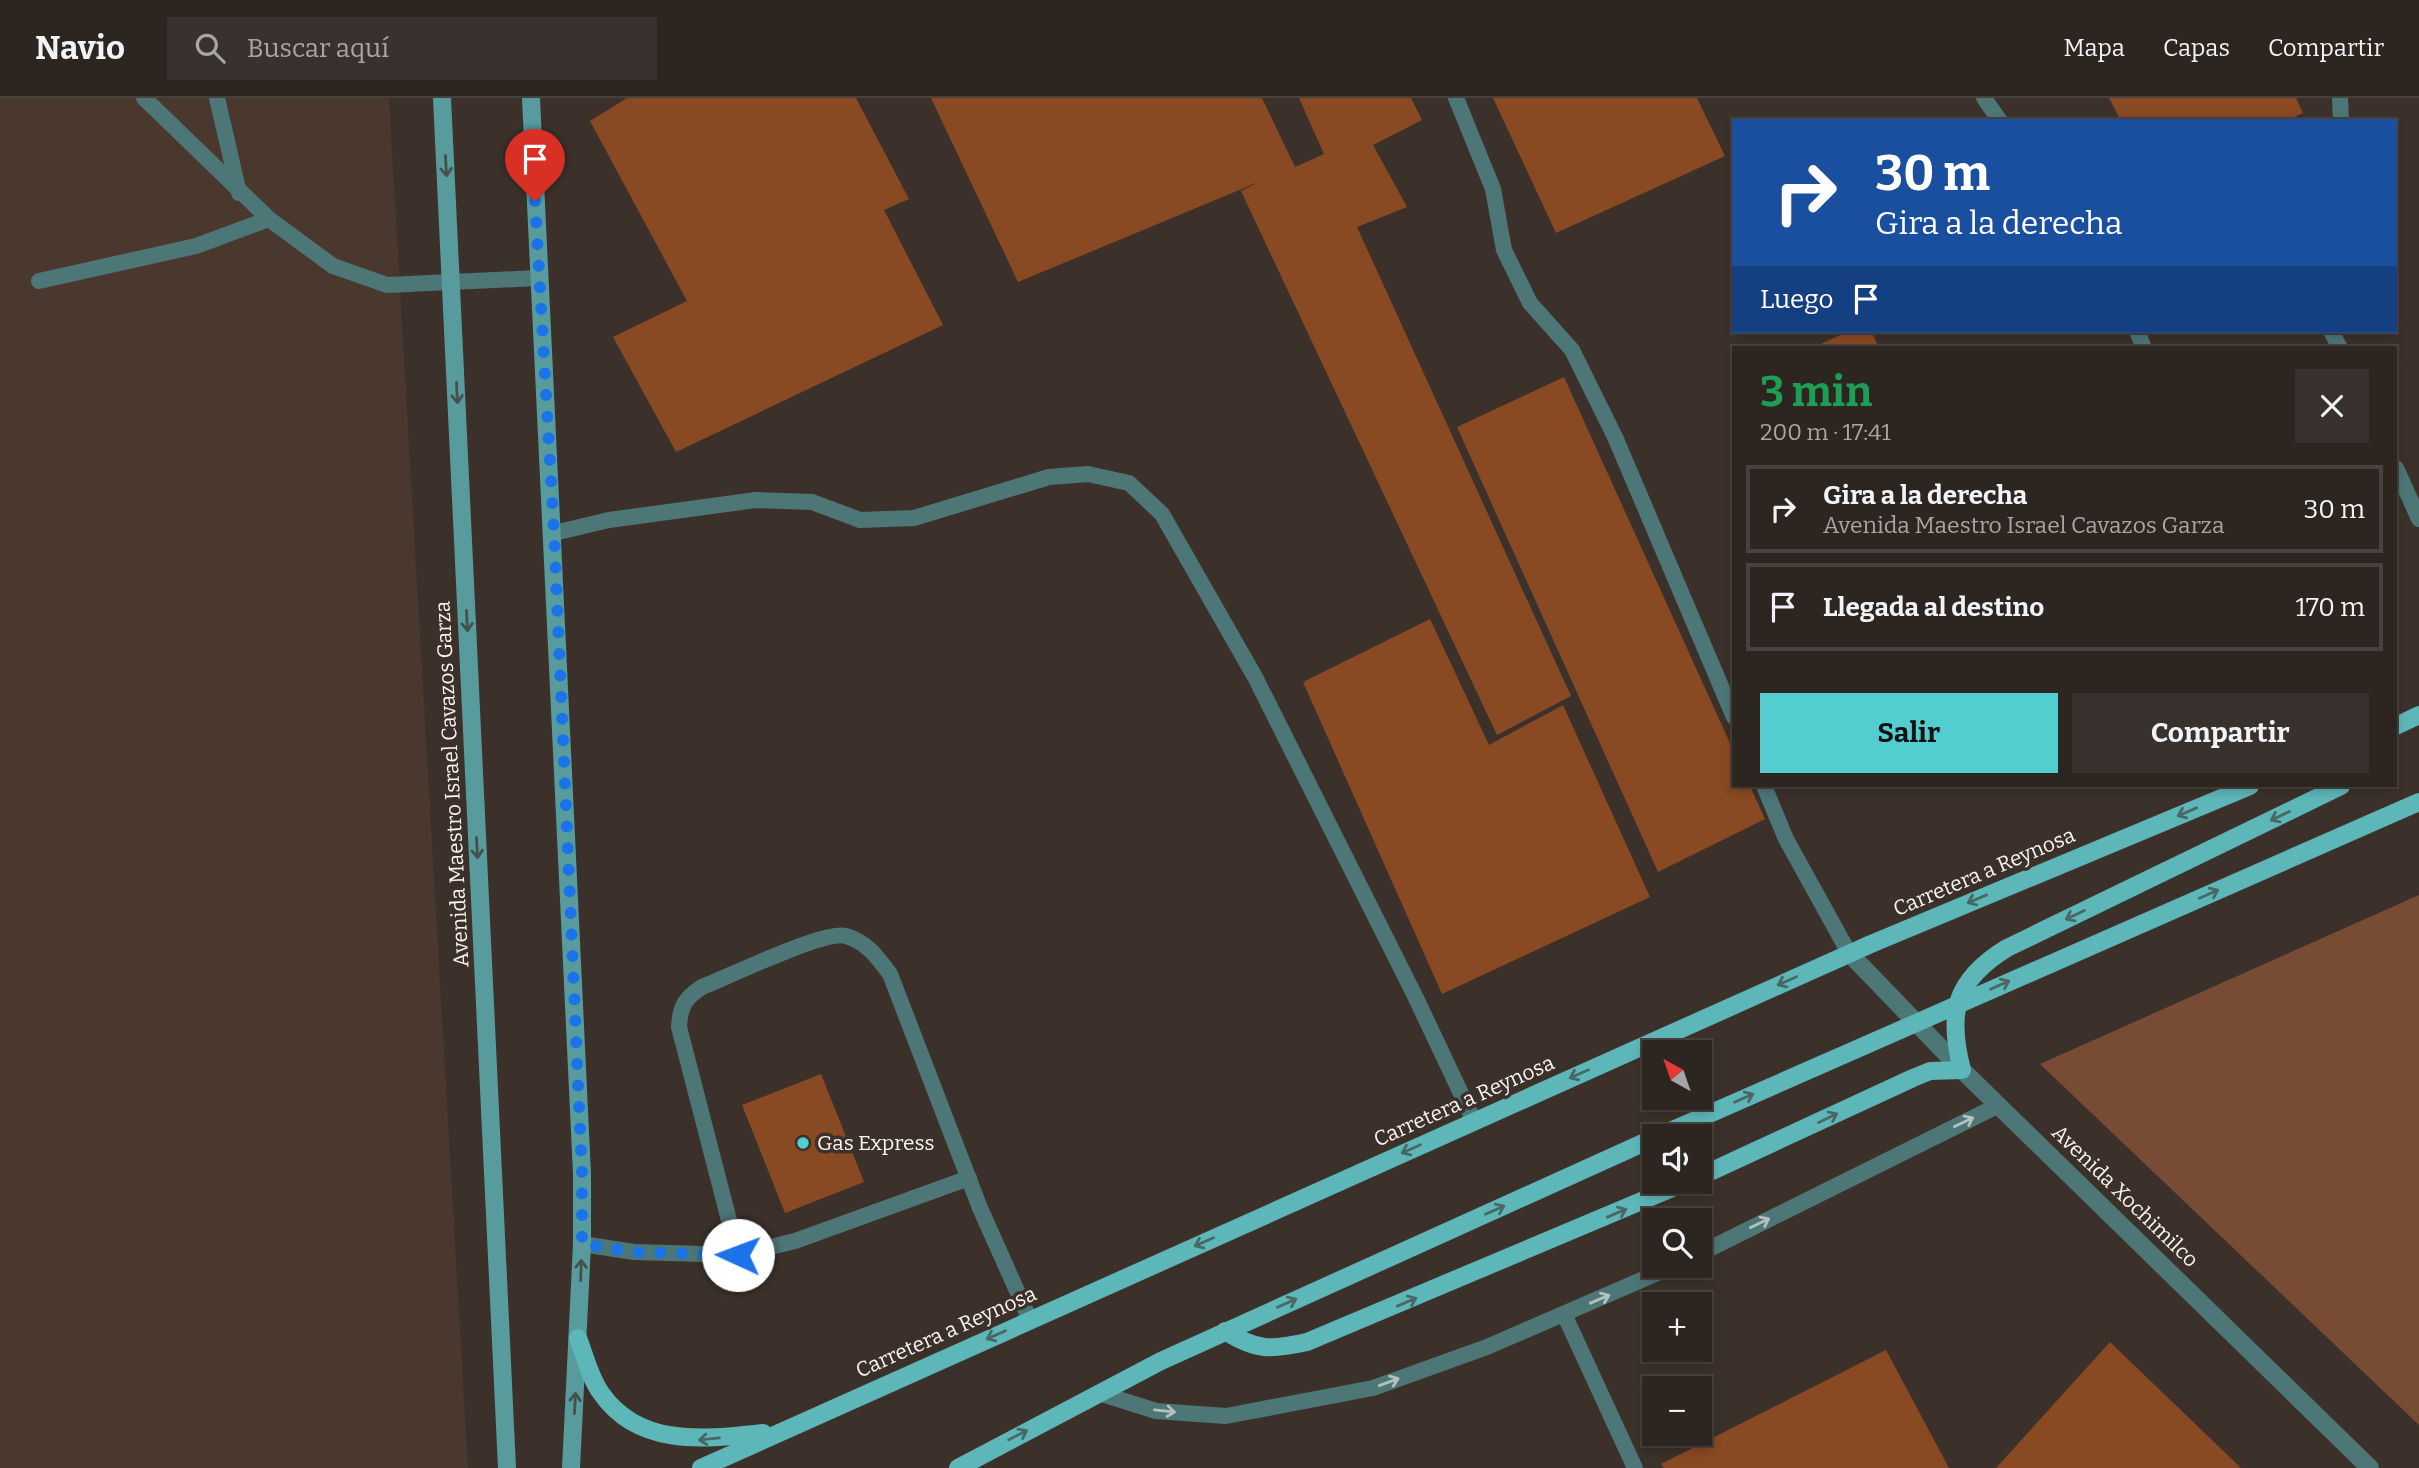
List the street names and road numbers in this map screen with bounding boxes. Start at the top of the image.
street label: Avenida Maestro Israel Cavazos Garza [429,600,475,968]
street label: Carretera a Reynosa [1889,822,2079,922]
street label: Carretera a Reynosa [1370,1049,1559,1153]
street label: Avenida Xochimilco [2046,1119,2204,1273]
street label: Carretera a Reynosa [852,1280,1041,1384]

